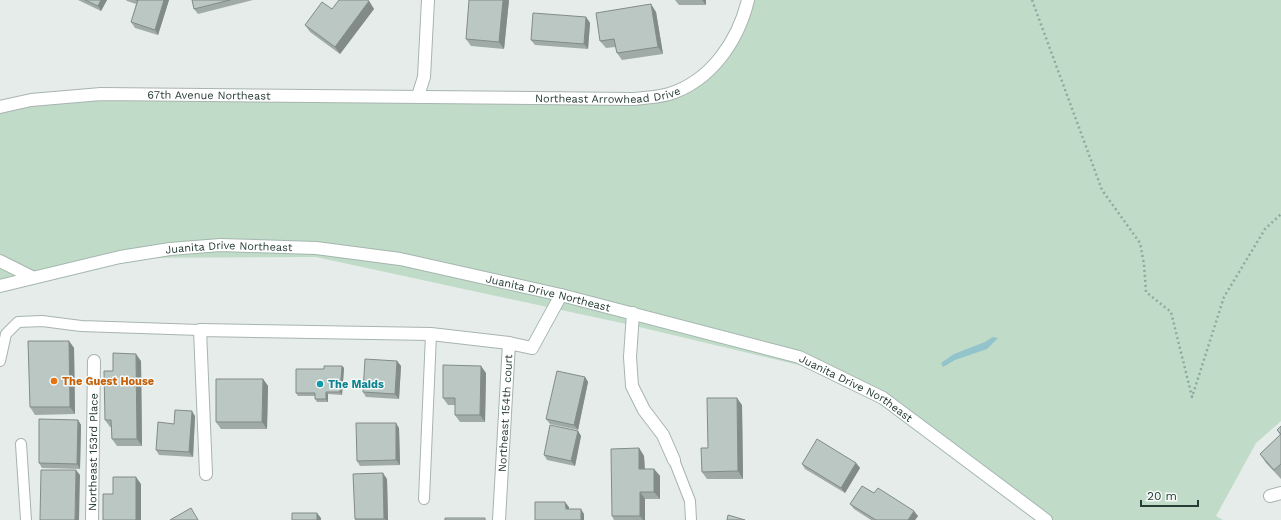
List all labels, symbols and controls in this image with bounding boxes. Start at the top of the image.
street label: Northeast Arrowhead Drive [535,84,682,106]
street label: 67th Avenue Northeast [147,88,271,102]
street label: Juanita Drive Northeast [164,238,293,256]
street label: Juanita Drive Northeast [485,272,612,314]
street label: Juanita Drive Northeast [797,352,916,425]
street label: Northeast 154th court [495,354,515,472]
place label: The Guest House [62,375,154,388]
marker: The Guest House [49,376,59,386]
place label: The Maids [328,378,384,391]
marker: The Maids [315,379,325,389]
street label: Northeast 153rd Place [86,393,100,511]
scale bar [1141,482,1198,508]
text: 20 m [1147,489,1177,503]

